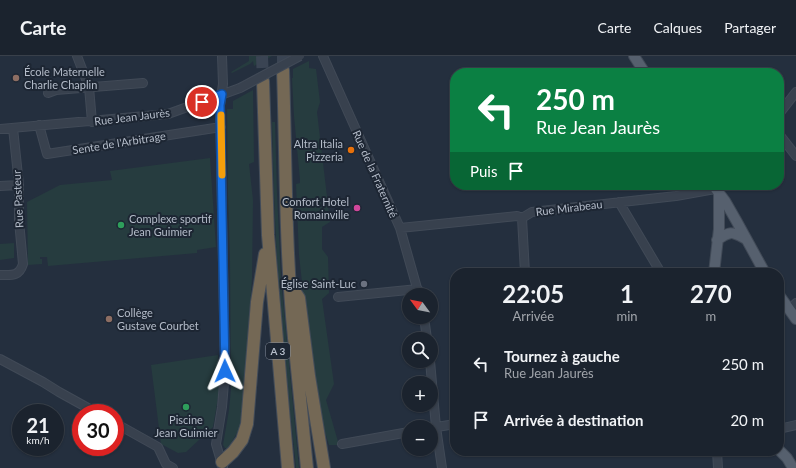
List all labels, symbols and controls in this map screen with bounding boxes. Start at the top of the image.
text: Carte [20,16,66,39]
text: Carte [598,19,631,36]
text: Calques [653,19,702,36]
text: Partager [724,19,776,36]
place label: École Maternelle Charlie Chaplin [24,65,105,91]
marker: École Maternelle Charlie Chaplin [11,73,21,83]
text: 250 m [536,82,615,116]
icon: left [470,84,522,136]
pin [185,85,219,119]
icon: arrive [191,91,213,113]
street label: Rue Jean Jaurès [94,105,171,128]
text: Rue Jean Jaurès [536,116,660,138]
street label: Rue de la Fraternité [350,128,401,220]
street label: Sente de l'Arbitrage [71,129,167,156]
place label: Altra Italia Pizzeria [294,137,343,163]
marker: Altra Italia Pizzeria [346,145,356,155]
icon: arrive [505,160,527,182]
text: Puis [470,162,497,180]
street label: Rue Pasteur [9,170,26,228]
place label: Confort Hotel Romainville [282,195,349,221]
street label: Rue Mirabeau [535,197,603,218]
marker: Confort Hotel Romainville [352,203,362,213]
place label: Complexe sportif Jean Guimier [129,212,212,238]
marker: Complexe sportif Jean Guimier [116,220,126,230]
place label: Église Saint-Luc [281,277,356,290]
marker: Église Saint-Luc [359,279,369,289]
text: 22:05 [502,279,564,308]
text: 1 [620,279,634,308]
text: 270 [690,279,732,308]
north arrow [402,288,438,324]
map controls [402,288,438,456]
place label: Collège Gustave Courbet [117,306,199,332]
text: Arrivée [512,308,554,324]
text: min [617,308,638,324]
text: m [705,308,716,324]
marker: Collège Gustave Courbet [104,314,114,324]
button: search [402,332,438,368]
road number: A 3 [266,343,290,359]
text: Tournez à gauche [504,347,620,365]
position arrow [204,350,246,392]
icon: left [470,353,492,375]
text: 250 m [722,355,764,373]
text: Rue Jean Jaurès [504,365,594,381]
button: + [402,376,438,412]
marker: Piscine Jean Guimier [181,402,191,412]
speed limit sign: 30 [72,404,124,456]
icon: arrive [470,409,492,431]
text: Arrivée à destination [504,411,643,429]
text: 20 m [730,411,764,429]
text: 21 [26,413,50,437]
place label: Piscine Jean Guimier [155,413,217,439]
button: − [402,420,438,456]
text: km/h [26,434,50,446]

